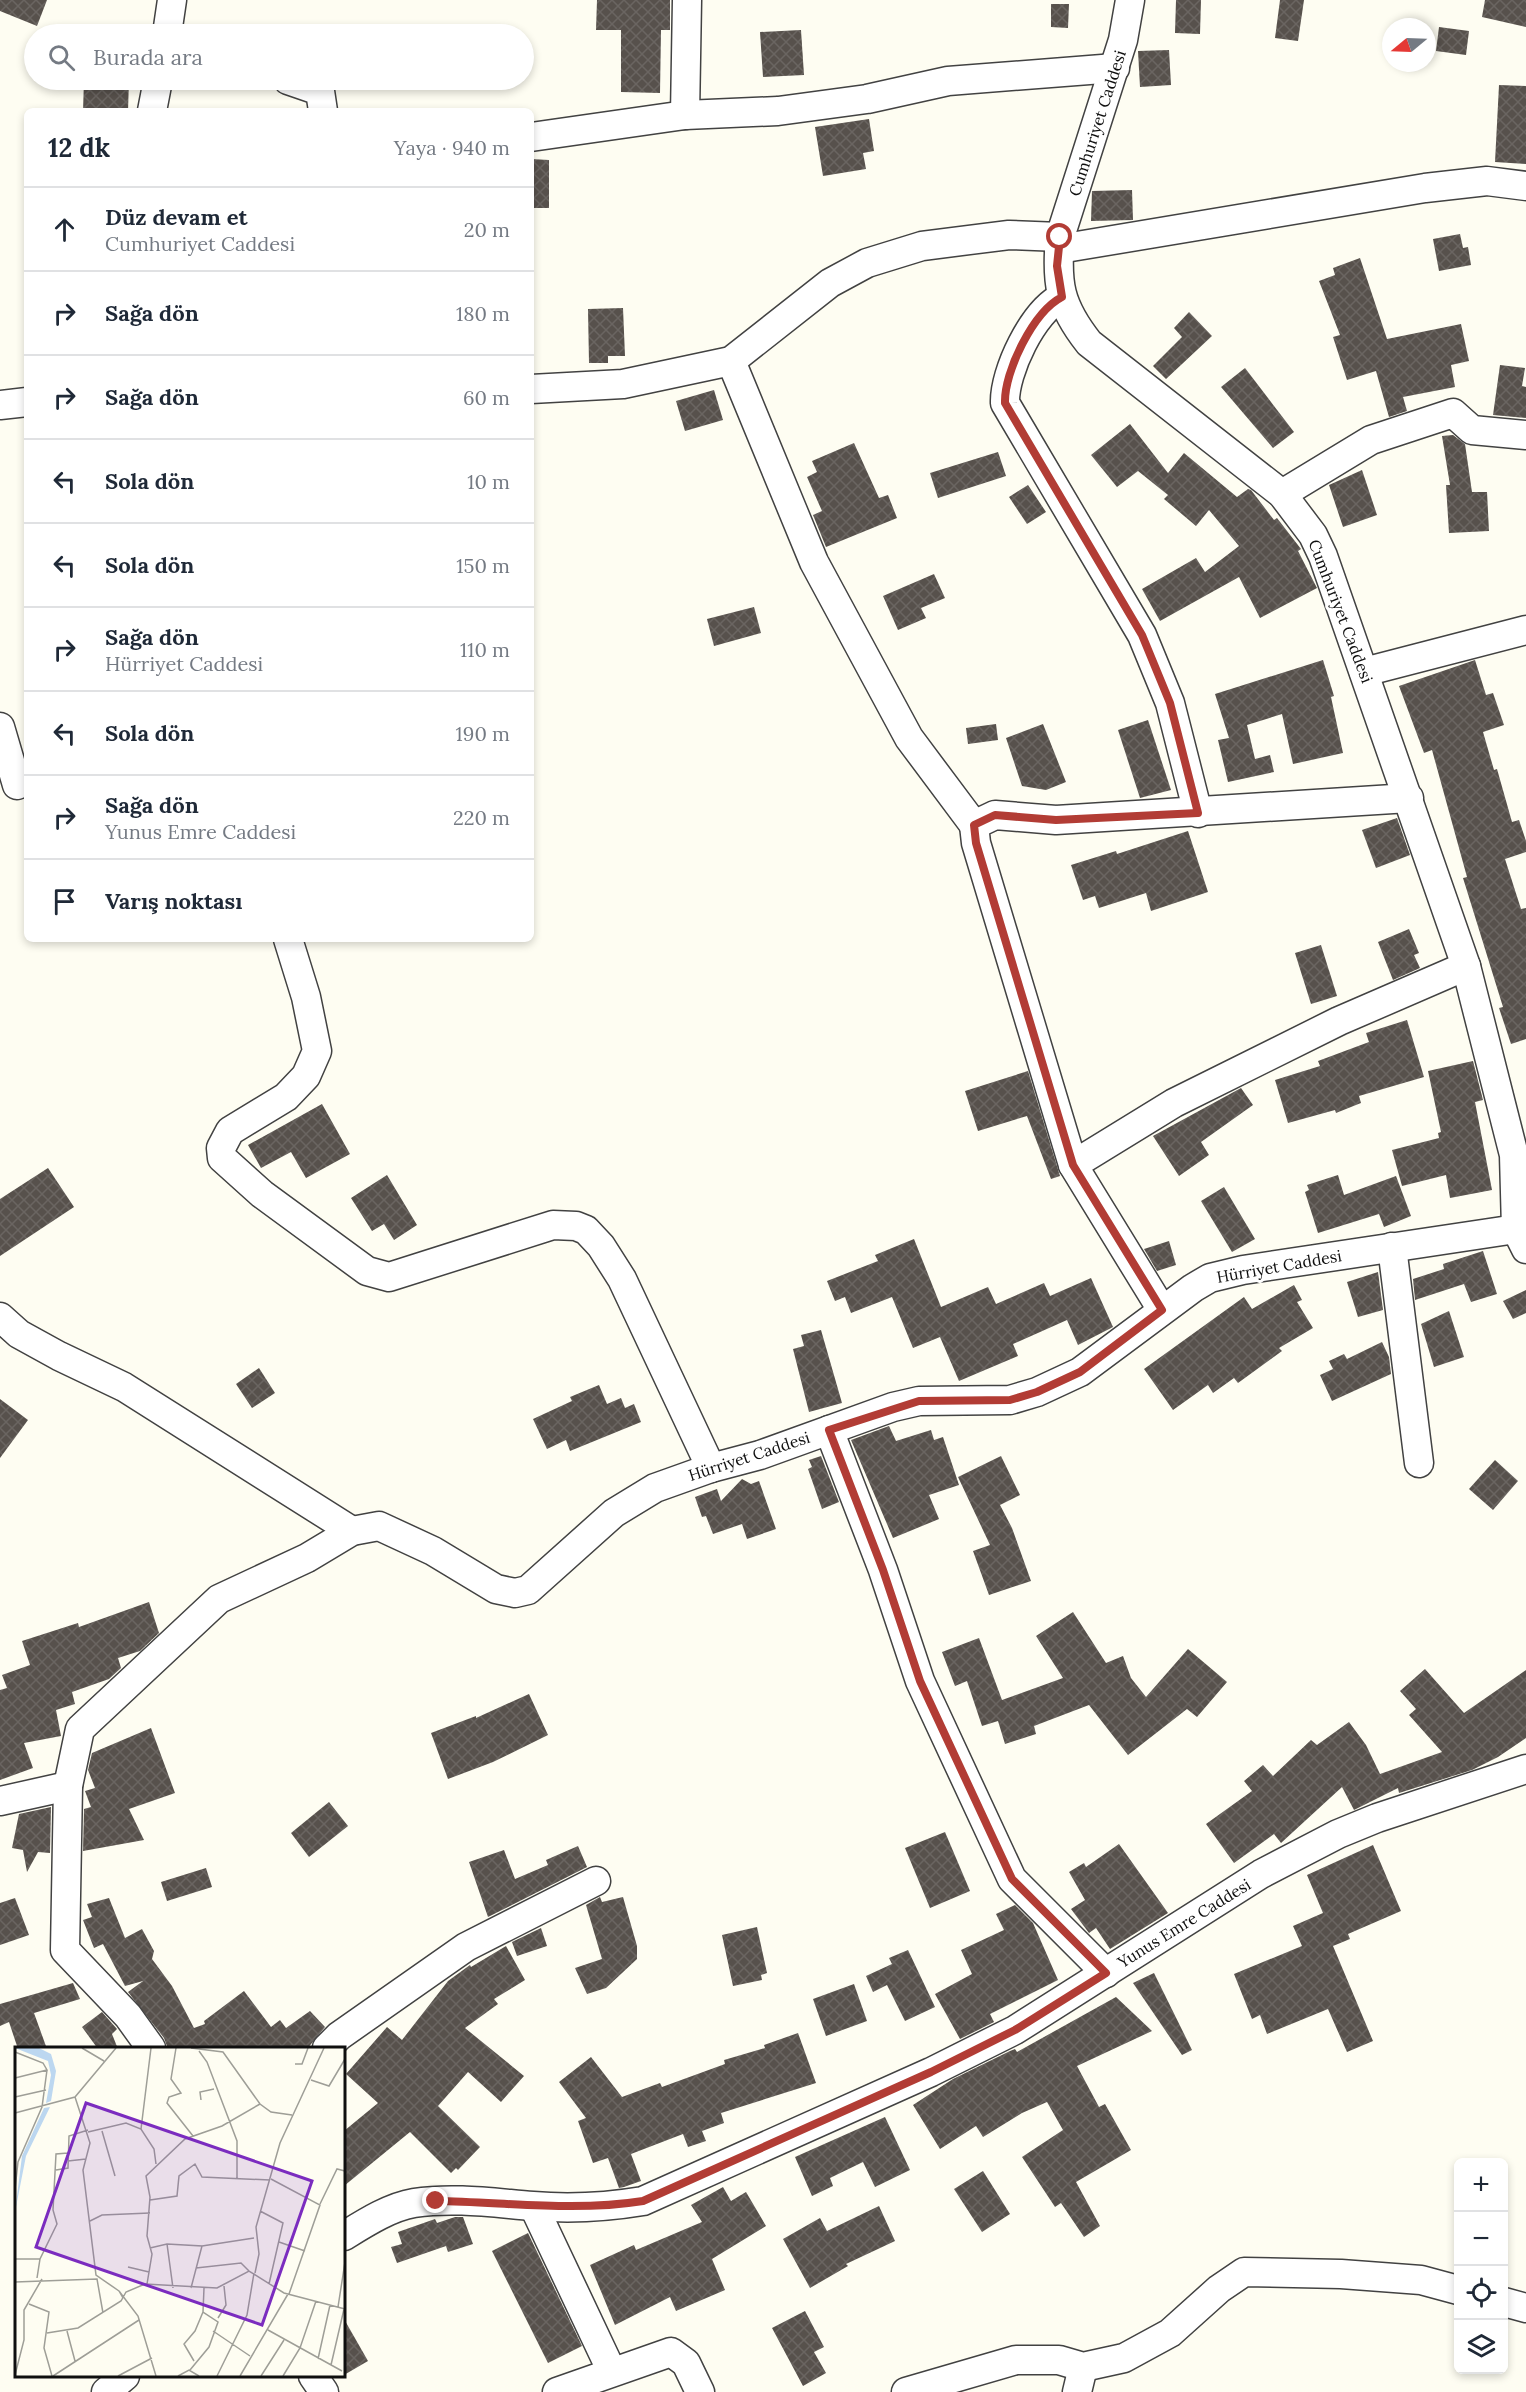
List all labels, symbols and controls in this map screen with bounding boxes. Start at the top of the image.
north arrow [1382,18,1436,72]
search box [24,24,534,90]
icon: search [45,41,78,74]
text: Burada ara [93,43,203,71]
street label: Cumhuriyet Caddesi [1064,48,1130,198]
text: 12 dk [48,131,110,164]
text: Yaya · 940 m [394,135,510,160]
text: Düz devam et [105,203,248,231]
icon: ahead [48,213,81,246]
text: 20 m [464,217,510,242]
route start [1046,223,1072,249]
text: Cumhuriyet Caddesi [105,231,295,256]
icon: right [48,297,81,330]
text: Sağa dön [105,299,199,327]
text: 180 m [456,301,510,326]
icon: right [48,381,81,414]
text: Sağa dön [105,383,199,411]
text: 60 m [463,385,510,410]
icon: left [48,465,81,498]
text: Sola dön [105,467,194,495]
text: 10 m [467,469,510,494]
street label: Cumhuriyet Caddesi [1304,536,1378,686]
icon: left [48,549,81,582]
text: Sola dön [105,551,194,579]
text: 150 m [456,553,510,578]
text: Sağa dön [105,623,199,651]
icon: right [48,633,81,666]
text: 110 m [460,637,510,662]
text: Hürriyet Caddesi [105,651,263,676]
icon: left [48,717,81,750]
text: Sola dön [105,719,194,747]
text: 190 m [456,721,510,746]
text: Sağa dön [105,791,199,819]
icon: right [48,801,81,834]
text: 220 m [453,805,510,830]
text: Yunus Emre Caddesi [105,819,296,844]
icon: arrive [48,885,81,918]
text: Varış noktası [105,887,242,915]
street label: Hürriyet Caddesi [1215,1245,1343,1287]
street label: Hürriyet Caddesi [686,1427,812,1485]
street label: Yunus Emre Caddesi [1113,1874,1254,1973]
inset map [15,2047,345,2377]
map controls [1454,2158,1508,2374]
button: + [1454,2158,1508,2212]
route end [422,2187,448,2213]
button: − [1454,2212,1508,2266]
button: locate [1454,2266,1508,2320]
button: layers [1454,2320,1508,2374]

